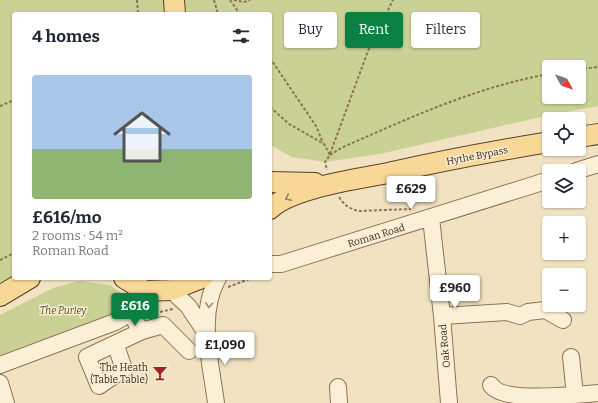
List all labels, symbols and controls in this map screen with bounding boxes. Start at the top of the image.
chip: Buy [284,12,337,48]
chip: Rent [345,12,403,48]
chip: Filters [411,12,480,48]
icon: filters [230,25,252,47]
text: 4 homes [32,26,100,47]
north arrow [542,60,586,104]
map controls [542,60,586,312]
icon: home [106,101,178,173]
button: locate [542,112,586,156]
street label: Hythe Bypass [445,144,509,168]
button: layers [542,164,586,208]
pin: £629 [387,176,435,210]
text: £629 [395,181,427,196]
one-way arrow [285,193,292,201]
text: £616/mo [32,207,101,228]
button: + [542,216,586,260]
street label: Roman Road [346,222,406,250]
text: 2 rooms · 54 m² [32,228,123,243]
text: Roman Road [32,243,109,258]
button: − [542,268,586,312]
pin: £960 [431,275,479,309]
text: £960 [439,280,471,295]
pin: £616 [111,293,159,327]
text: £616 [120,298,150,313]
one-way arrow [204,301,213,308]
park label: The Purley [40,305,87,317]
street label: Oak Road [437,323,453,368]
pin: £1,090 [192,332,258,366]
text: £1,090 [205,337,246,352]
place label: The Heath (Table Table) [90,362,149,386]
bar icon: The Heath (Table Table) [151,364,169,382]

